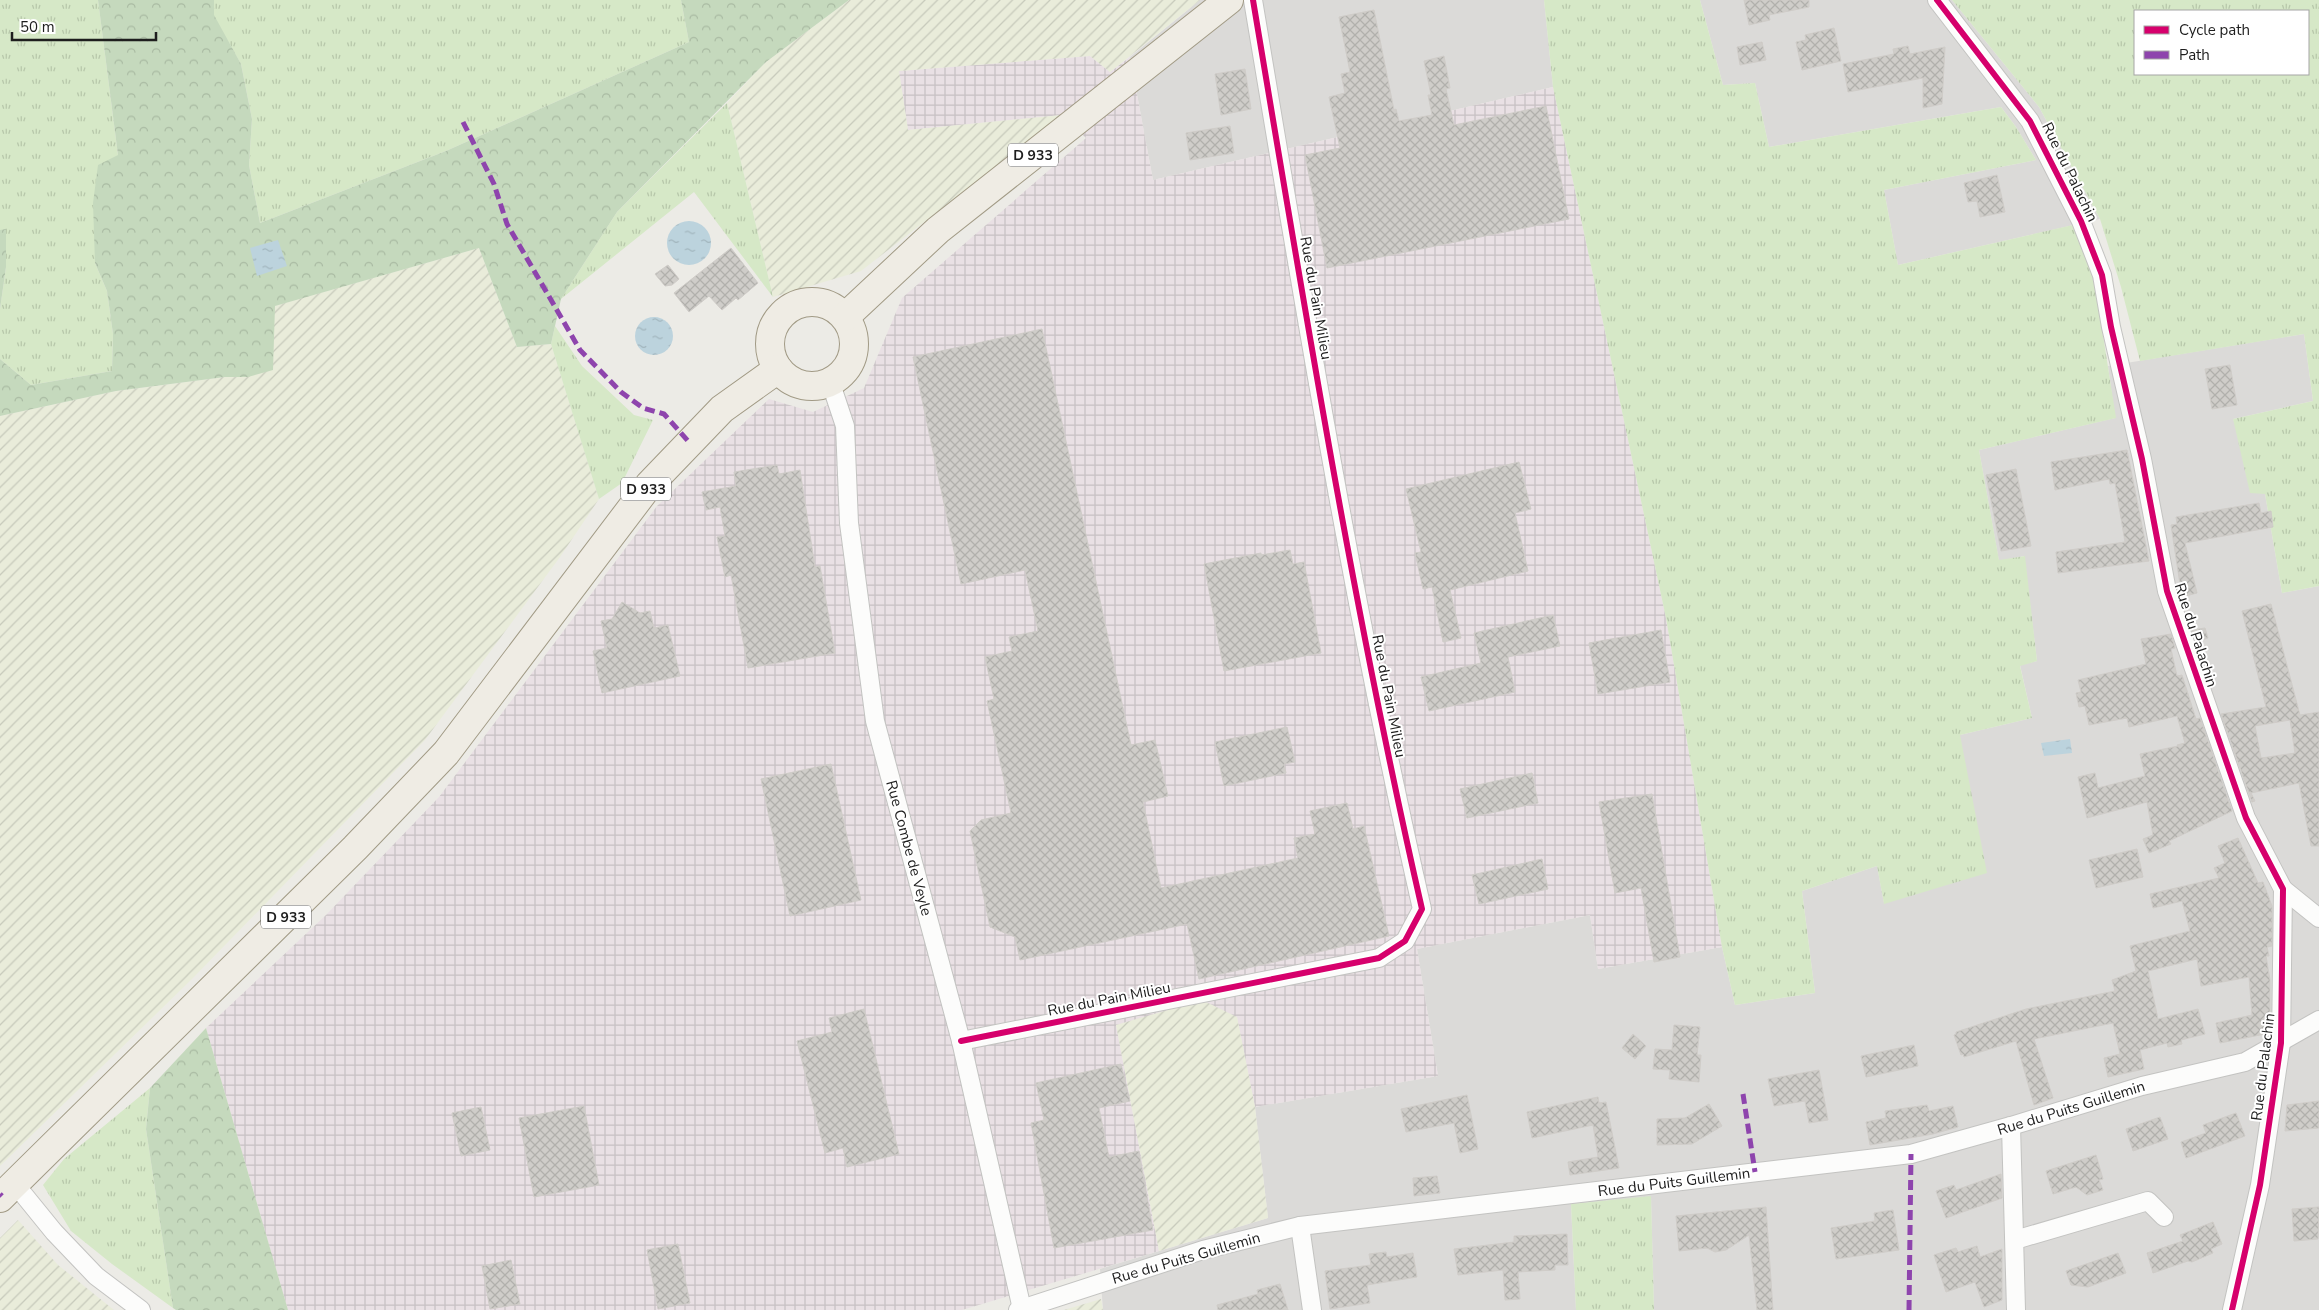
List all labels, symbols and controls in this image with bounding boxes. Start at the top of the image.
scale bar [12,10,156,42]
legend [2134,10,2309,75]
text: 50 m [20,17,55,37]
text: Cycle path [2179,20,2250,40]
text: Path [2179,45,2210,65]
street label: Rue du Palachin [2037,119,2103,225]
road number: D 933 [1008,144,1058,166]
street label: Rue du Pain Milieu [1295,235,1337,361]
road number: D 933 [621,478,671,500]
street label: Rue du Palachin [2170,580,2222,690]
street label: Rue du Pain Milieu [1367,633,1411,759]
street label: Rue Combe de Veyle [881,778,937,918]
road number: D 933 [261,906,311,929]
street label: Rue du Pain Milieu [1046,977,1172,1021]
street label: Rue du Palachin [2246,1012,2280,1122]
street label: Rue du Puits Guillemin [1995,1076,2147,1140]
street label: Rue du Puits Guillemin [1597,1163,1751,1201]
street label: Rue du Puits Guillemin [1110,1227,1262,1289]

